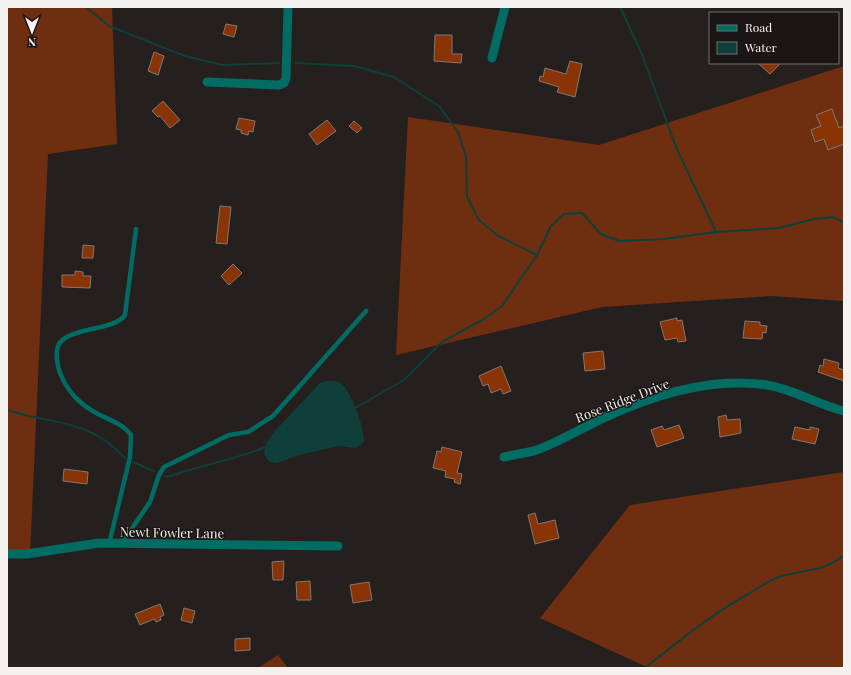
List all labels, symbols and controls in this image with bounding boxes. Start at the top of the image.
north arrow [12,12,52,52]
legend [709,12,839,64]
text: Road [745,19,772,35]
text: N [28,35,36,50]
text: Water [744,39,778,55]
street label: Rose Ridge Drive [573,374,672,426]
street label: Newt Fowler Lane [120,523,225,541]

